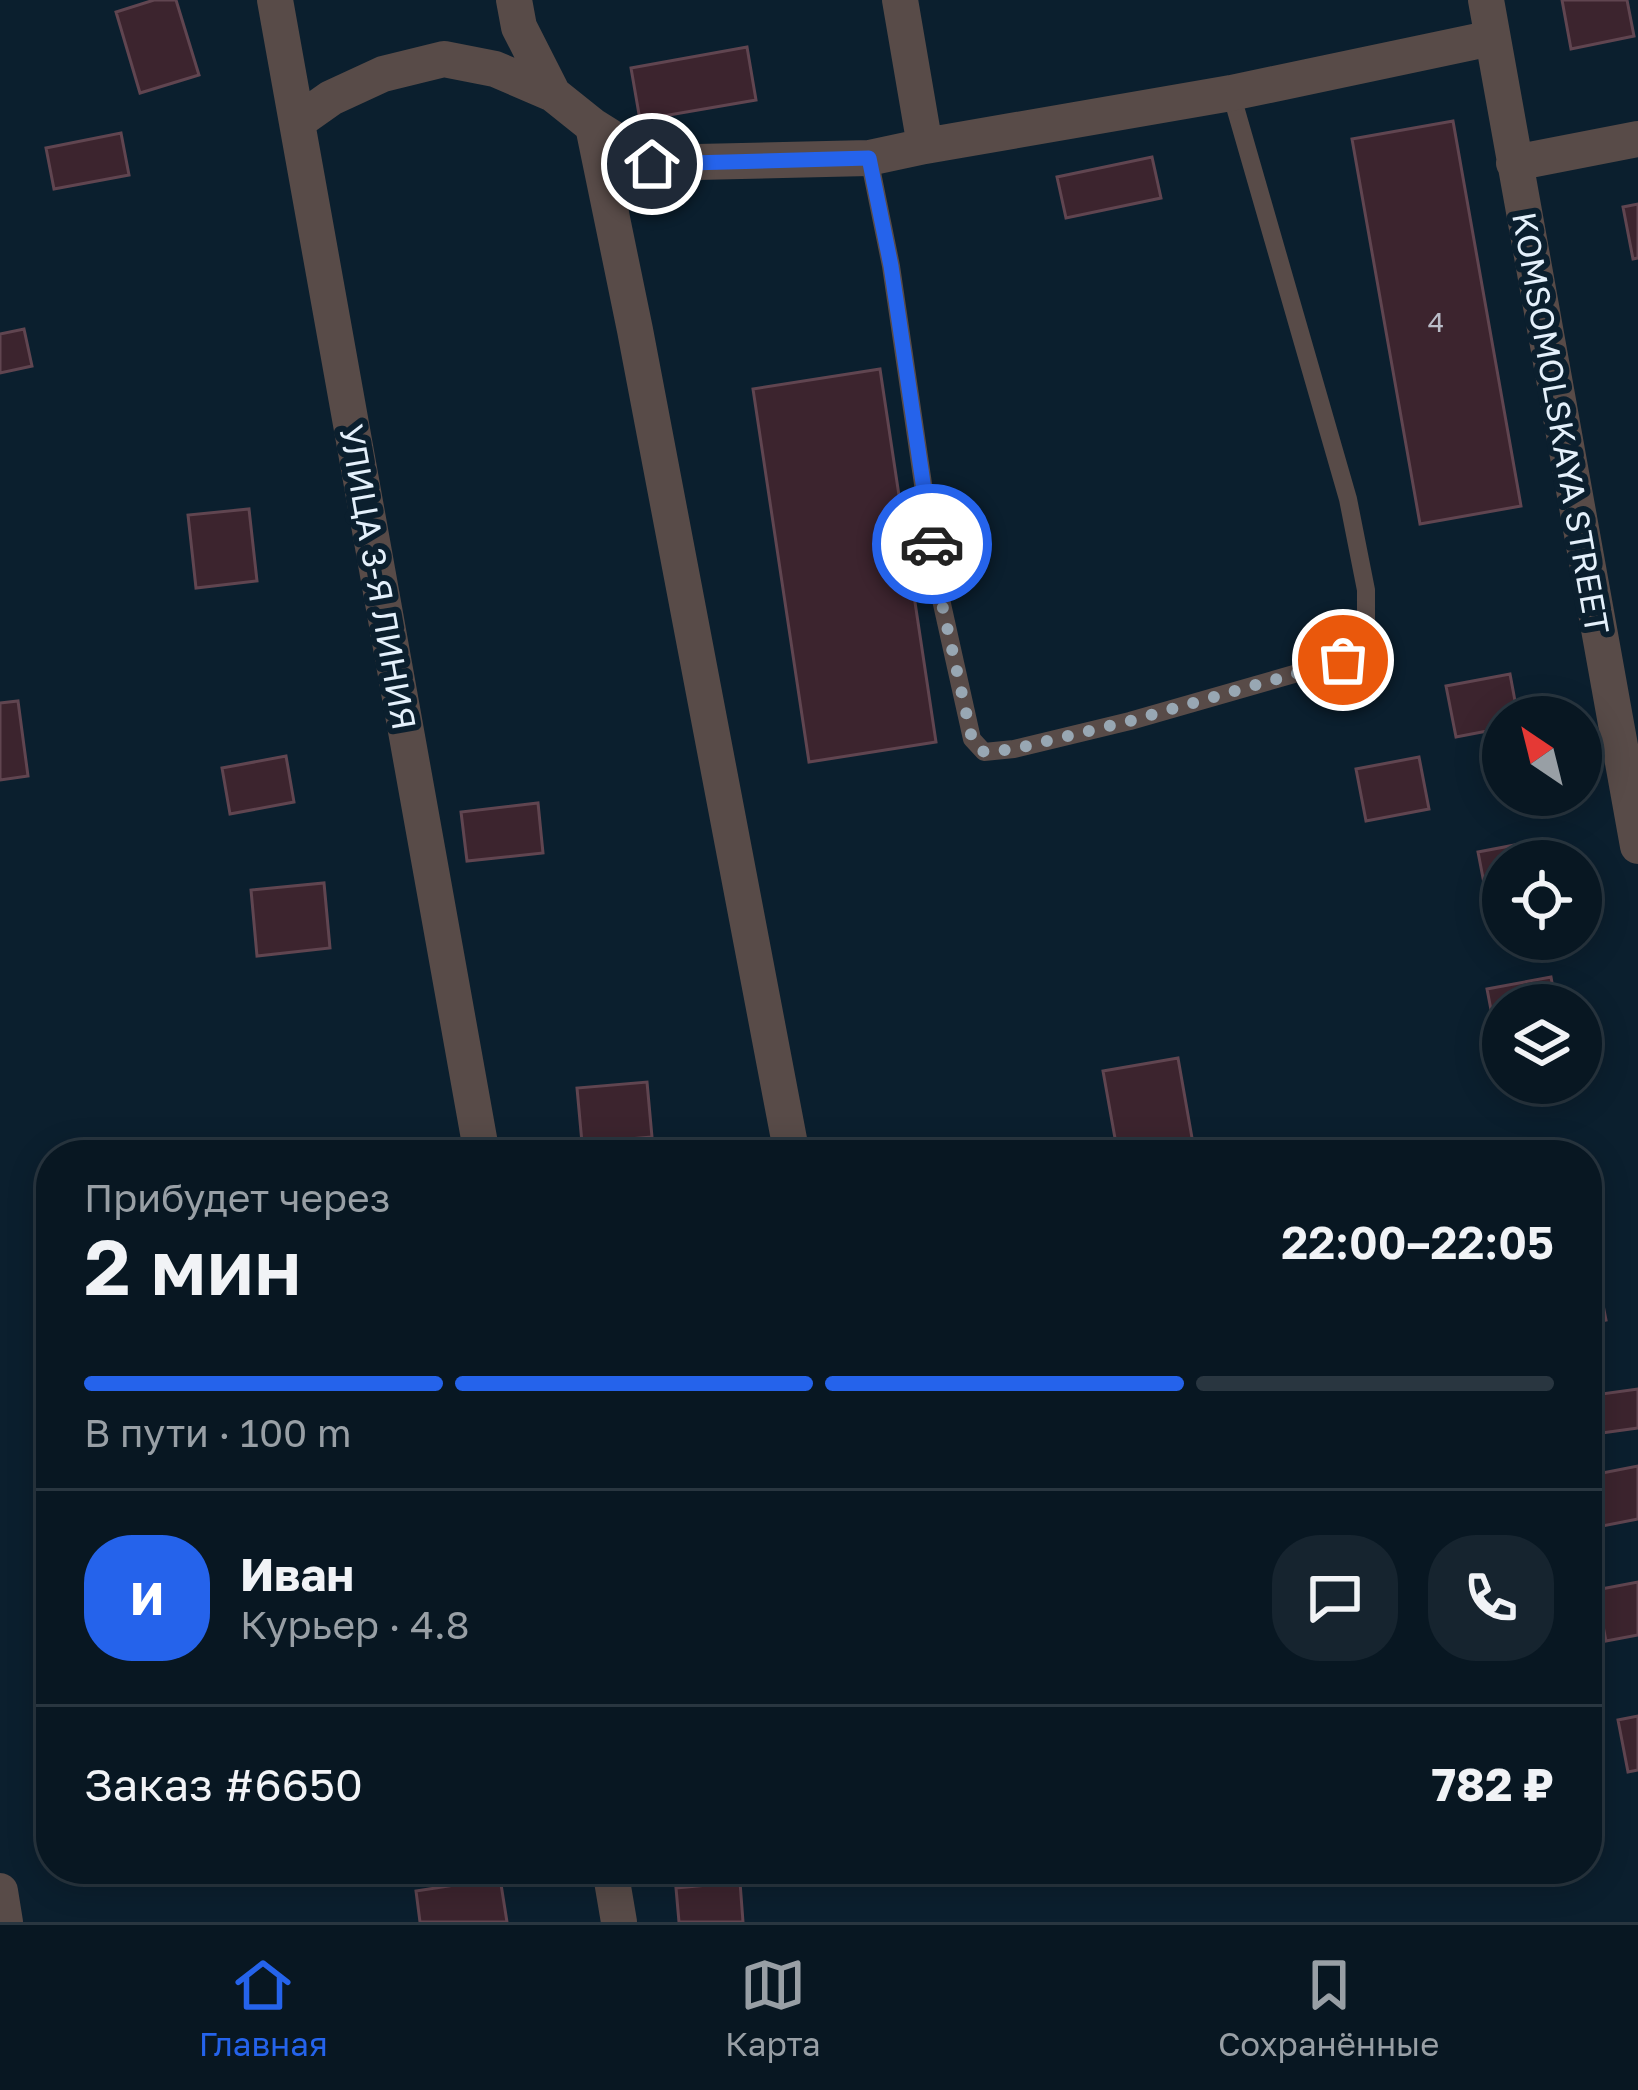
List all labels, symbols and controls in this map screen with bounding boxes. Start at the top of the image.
pin [601,113,703,215]
icon: home [619,131,685,197]
street label: KOMSOMOLSKAYA STREET [1505,209,1618,637]
house number: 4 [1428,306,1444,338]
street label: УЛИЦА 3-Я ЛИНИЯ [332,421,425,733]
courier [872,484,992,604]
icon: car [899,511,965,577]
pin [1292,609,1394,711]
icon: bag [1310,627,1376,693]
north arrow [1482,696,1602,816]
map controls [1482,696,1602,1104]
button: locate [1482,840,1602,960]
button: layers [1482,984,1602,1104]
text: Прибудет через [84,1174,390,1221]
text: 22:00–22:05 [1281,1215,1554,1269]
text: 2 мин [84,1219,302,1312]
text: В пути · 100 m [84,1409,352,1456]
button: chat [1272,1535,1398,1661]
button: phone [1428,1535,1554,1661]
text: Иван [240,1547,354,1601]
text: И [130,1571,164,1625]
text: Курьер · 4.8 [240,1601,470,1648]
text: Заказ #6650 [84,1757,363,1811]
text: 782 ₽ [1432,1757,1554,1811]
tab: Главная [199,1952,328,2063]
tab: Карта [725,1952,821,2063]
tab: Сохранённые [1218,1952,1439,2063]

